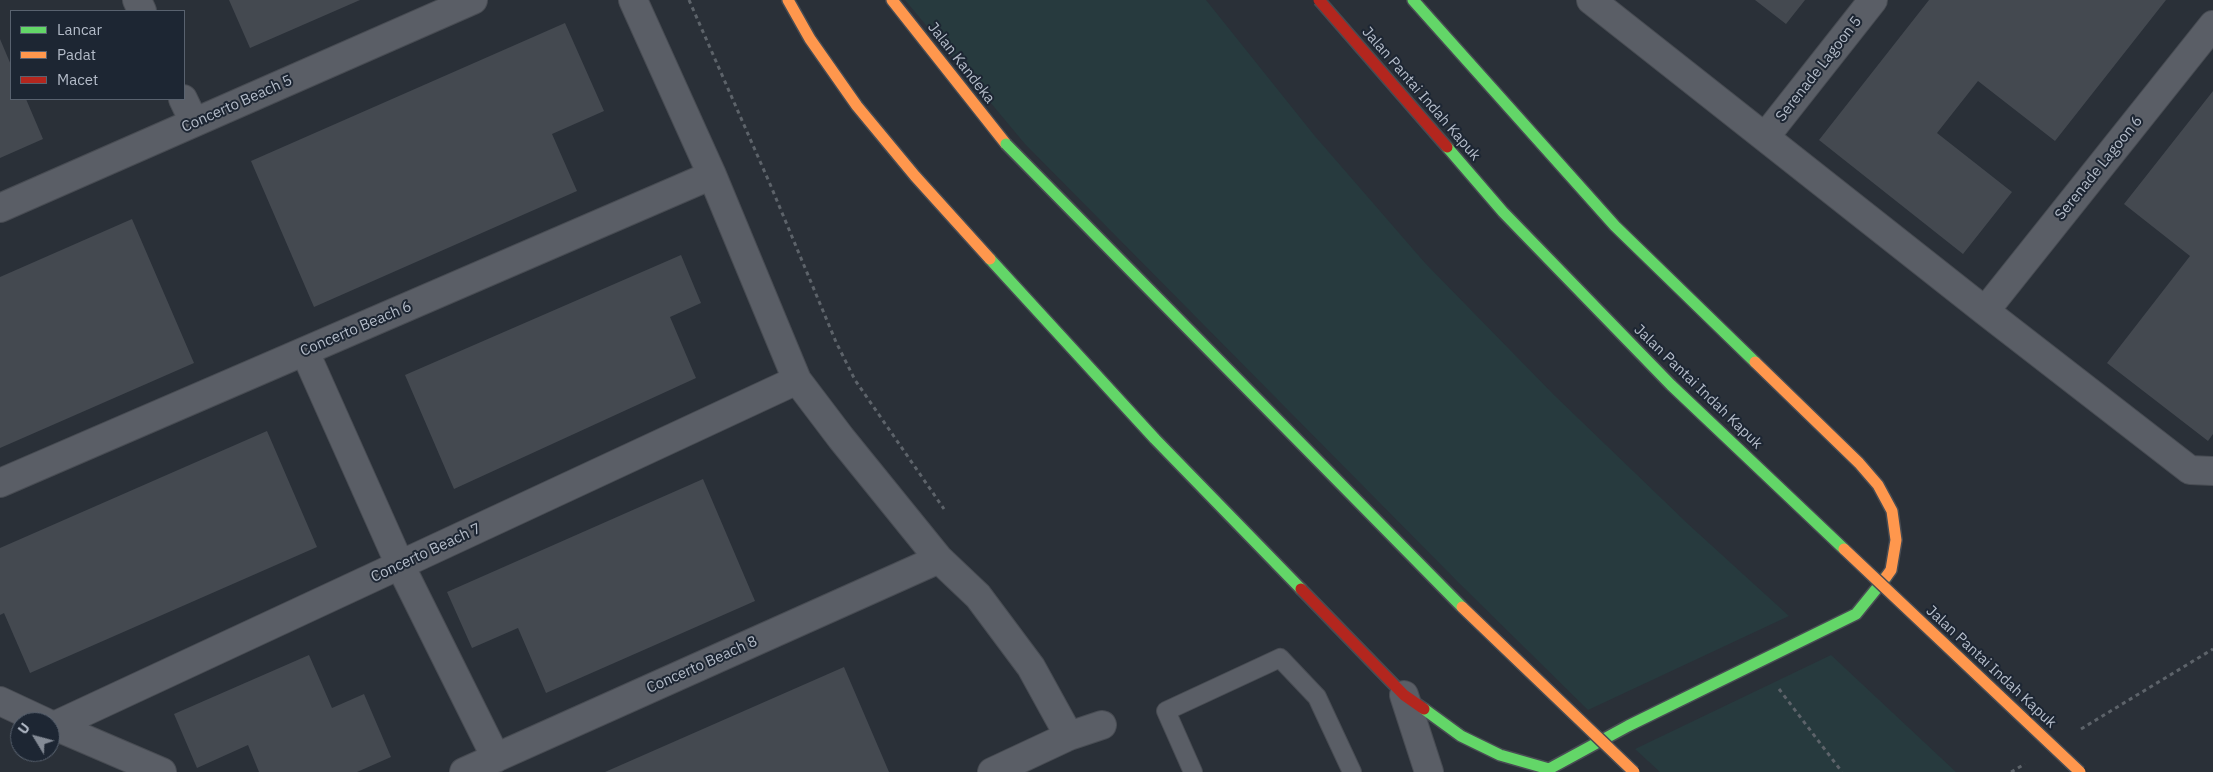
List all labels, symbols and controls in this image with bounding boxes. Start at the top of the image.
legend [10,10,185,100]
street label: Serenade Lagoon 5 [1772,13,1866,125]
street label: Jalan Kandeka [924,19,998,107]
text: Lancar [57,20,102,39]
street label: Jalan Pantai Indah Kapuk [1358,23,1484,165]
text: Padat [57,45,96,64]
text: Macet [57,70,98,89]
street label: Concerto Beach 5 [179,72,295,136]
street label: Serenade Lagoon 6 [2051,112,2147,224]
street label: Concerto Beach 6 [298,297,414,361]
street label: Jalan Pantai Indah Kapuk [1630,321,1766,453]
street label: Concerto Beach 7 [368,520,484,586]
street label: Jalan Pantai Indah Kapuk [1922,602,2060,732]
street label: Concerto Beach 8 [644,633,760,697]
north arrow [10,712,60,762]
text: U [14,719,34,738]

